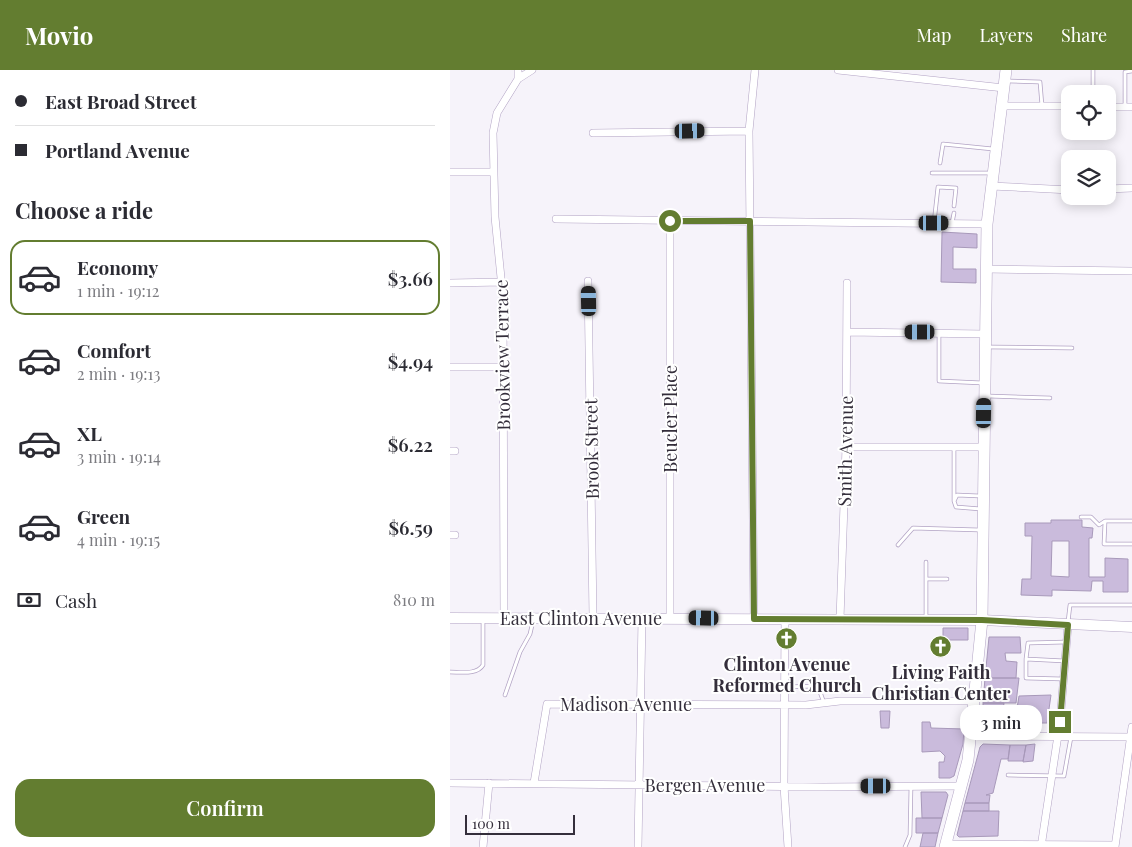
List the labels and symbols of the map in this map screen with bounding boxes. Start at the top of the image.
car [674,123,705,139]
route start [659,210,681,232]
car [919,216,949,231]
street label: Brookview Terrace [489,279,515,431]
car [581,286,596,316]
car [905,325,935,340]
street label: Beucler Place [658,365,682,473]
street label: Smith Avenue [832,395,858,507]
street label: Brook Street [578,398,604,500]
car [976,398,991,428]
street label: East Clinton Avenue [500,606,662,630]
car [688,610,719,626]
church icon: Clinton Avenue Reformed Church [775,627,799,651]
church icon: Living Faith Christian Center [929,635,953,659]
place label: Clinton Avenue Reformed Church [713,652,862,697]
place label: Living Faith Christian Center [872,660,1011,705]
street label: Madison Avenue [560,692,692,716]
callout: 3 min [960,704,1042,740]
route end [1049,711,1071,733]
street label: Bergen Avenue [645,773,765,797]
car [861,779,891,794]
scale bar [465,812,575,835]

